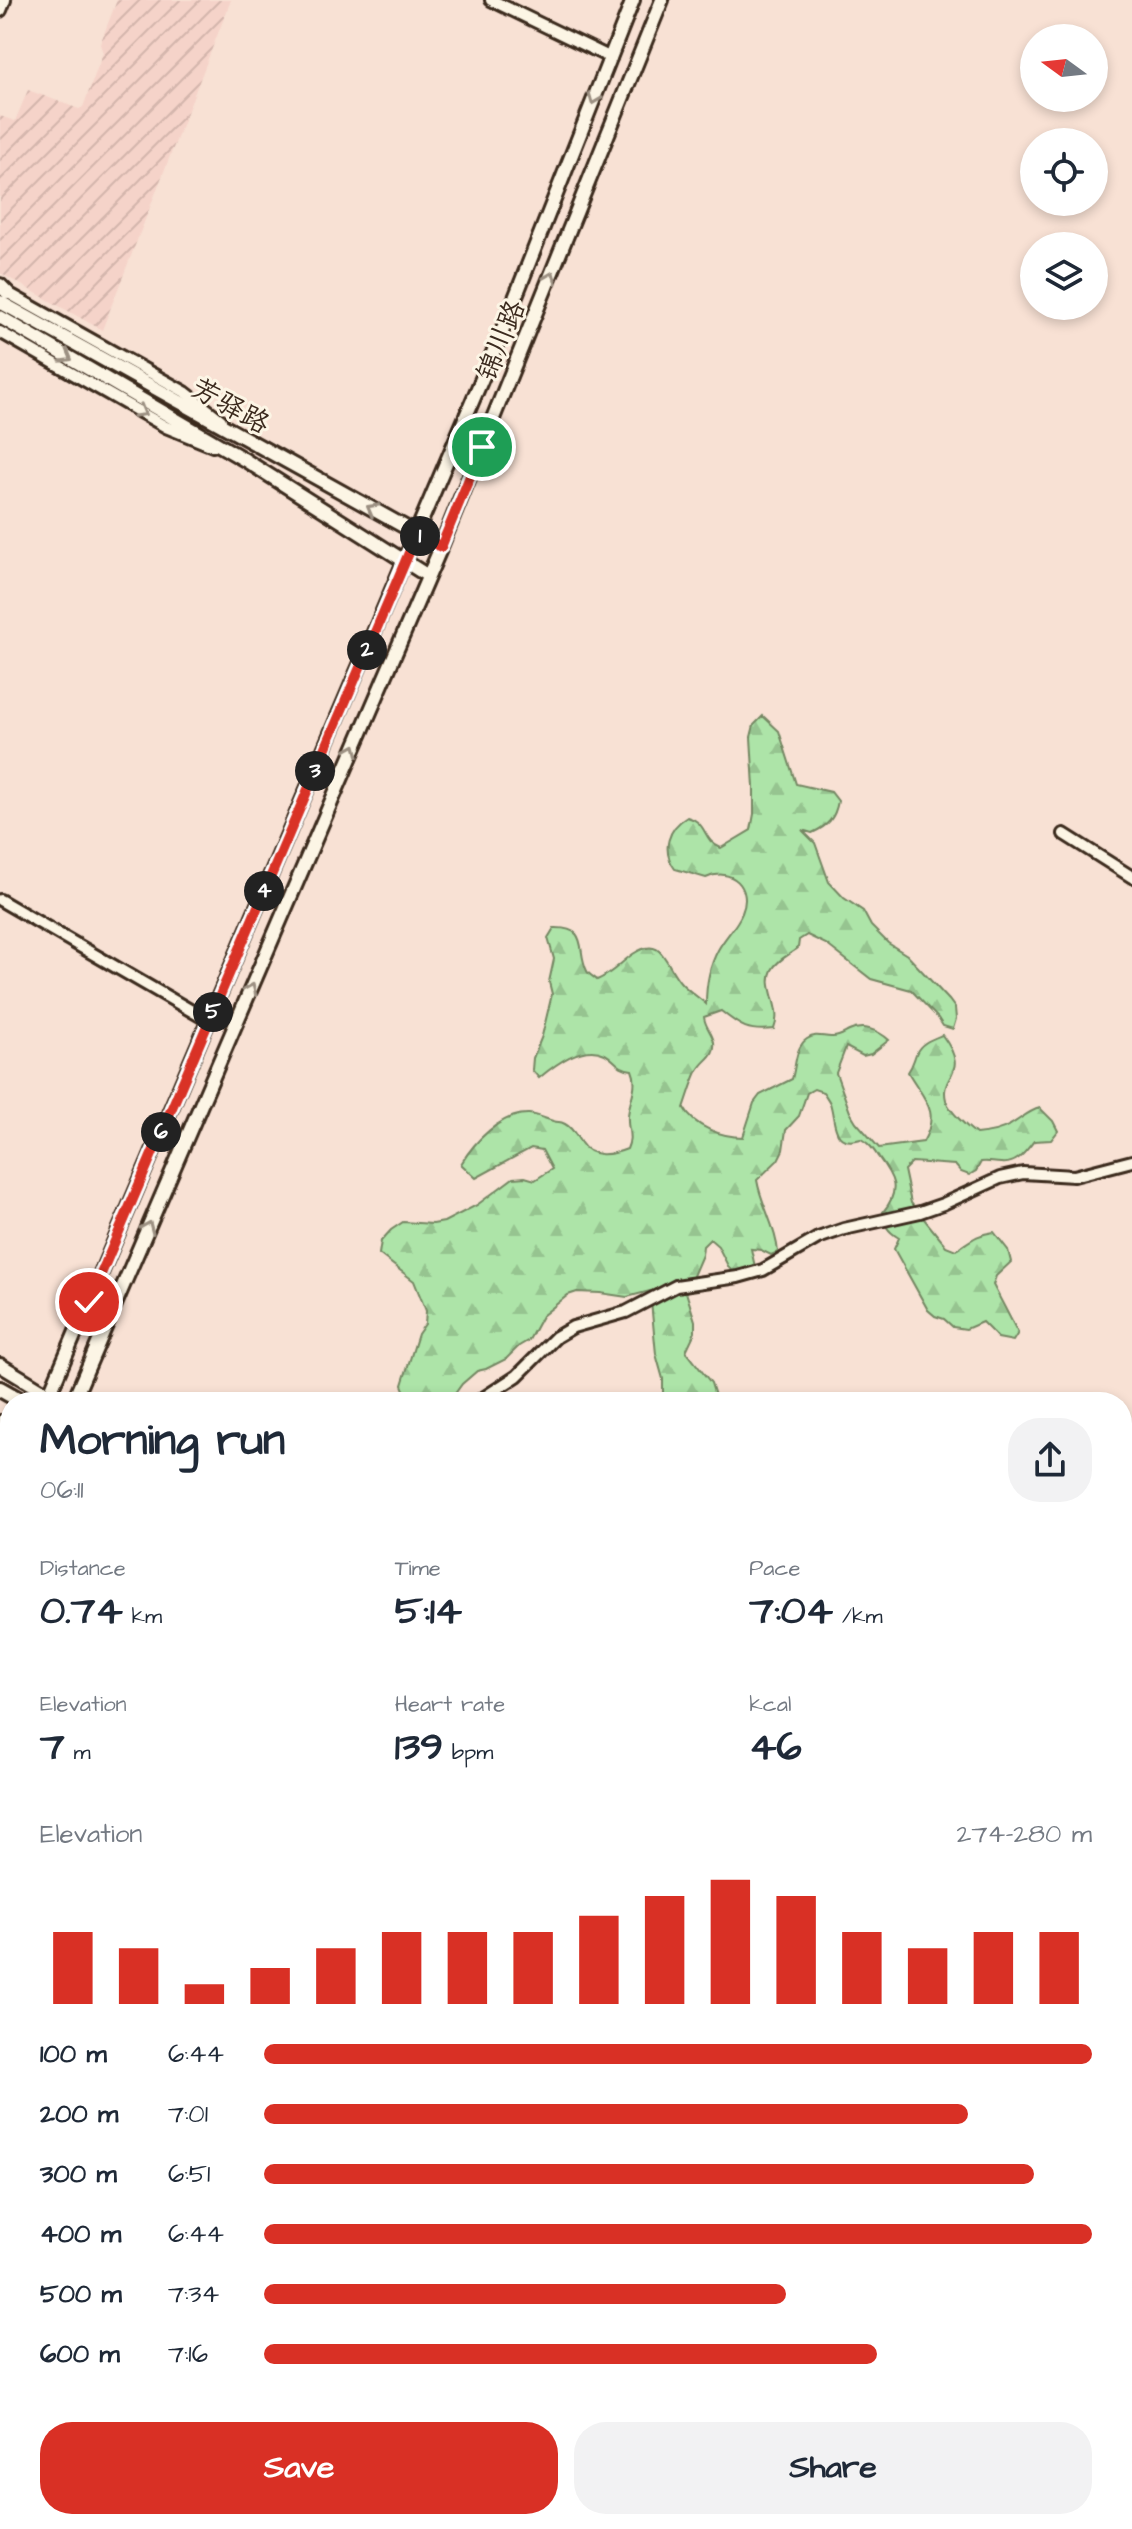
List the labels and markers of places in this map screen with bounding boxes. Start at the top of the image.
pin [448,413,516,481]
pin: 1 [400,516,440,556]
pin: 2 [347,630,387,670]
pin: 3 [295,751,335,791]
pin: 4 [244,871,284,911]
pin: 5 [193,992,233,1032]
pin: 6 [141,1112,181,1152]
pin [55,1268,123,1336]

